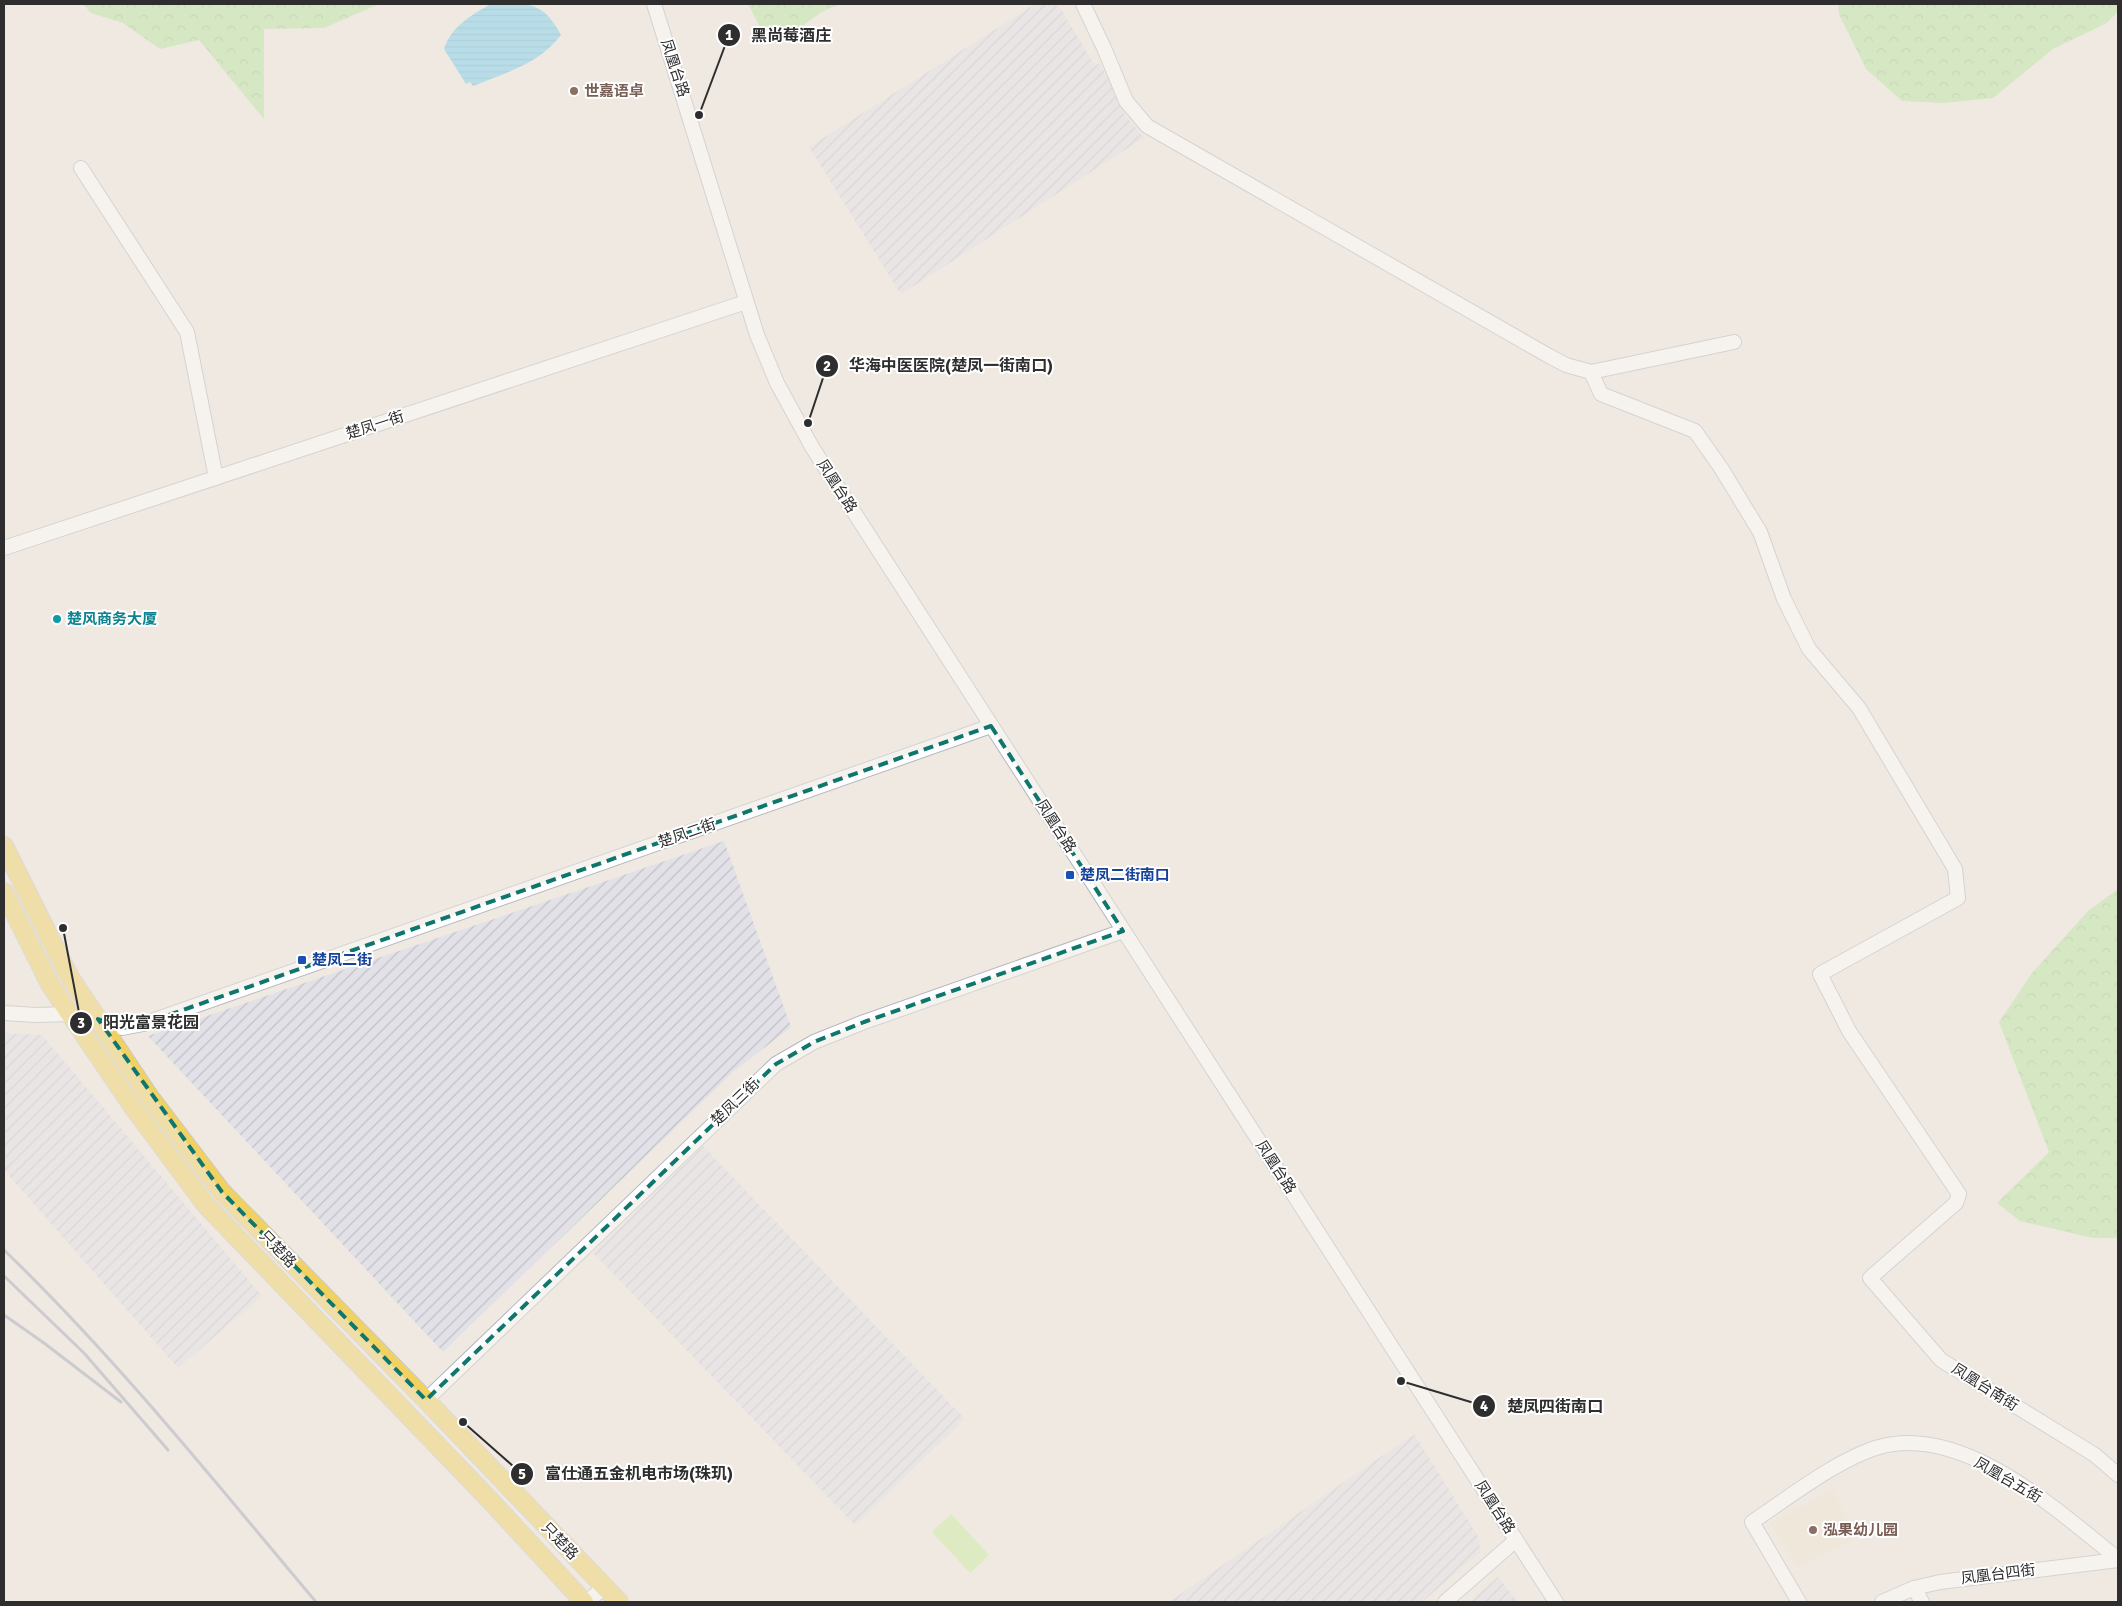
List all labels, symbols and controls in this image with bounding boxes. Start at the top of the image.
callout: 黑尚莓酒庄 [716,20,841,51]
text: 1 [725,26,733,44]
text: 黑尚莓酒庄 [751,26,831,46]
street label: 凤凰台路 [657,37,693,99]
place label: 世嘉语卓 [584,82,644,100]
marker: 世嘉语卓 [568,85,580,97]
callout: 华海中医医院(楚凤一街南口) [814,350,1063,381]
text: 华海中医医院(楚凤一街南口) [849,356,1053,376]
text: 2 [823,357,831,375]
street label: 楚凤一街 [344,407,406,443]
street label: 凤凰台路 [813,456,861,516]
place label: 楚风商务大厦 [67,610,157,628]
marker: 楚风商务大厦 [51,613,63,625]
street label: 凤凰台路 [1032,796,1080,856]
street label: 楚凤二街 [656,815,718,851]
place label: 楚凤二街南口 [1080,866,1170,884]
marker: 楚凤二街南口 [1064,869,1076,881]
place label: 楚凤二街 [312,951,372,969]
marker: 楚凤二街 [296,954,308,966]
callout: 阳光富景花园 [68,1007,209,1038]
text: 阳光富景花园 [103,1013,199,1033]
text: 3 [77,1014,85,1032]
street label: 楚凤三街 [707,1075,763,1129]
street label: 凤凰台路 [1252,1137,1300,1197]
street label: 只楚路 [256,1227,300,1271]
street label: 凤凰台南街 [1948,1359,2022,1415]
callout: 楚凤四街南口 [1472,1391,1613,1422]
text: 4 [1480,1397,1488,1415]
text: 楚凤四街南口 [1507,1397,1603,1417]
street label: 凤凰台五街 [1971,1453,2045,1507]
callout: 富仕通五金机电市场(珠玑) [510,1458,743,1489]
text: 富仕通五金机电市场(珠玑) [545,1464,733,1484]
text: 5 [518,1465,526,1483]
street label: 凤凰台路 [1471,1477,1519,1537]
street label: 只楚路 [538,1519,582,1563]
place label: 泓果幼儿园 [1823,1521,1898,1539]
marker: 泓果幼儿园 [1807,1524,1819,1536]
street label: 凤凰台四街 [1960,1560,2036,1588]

